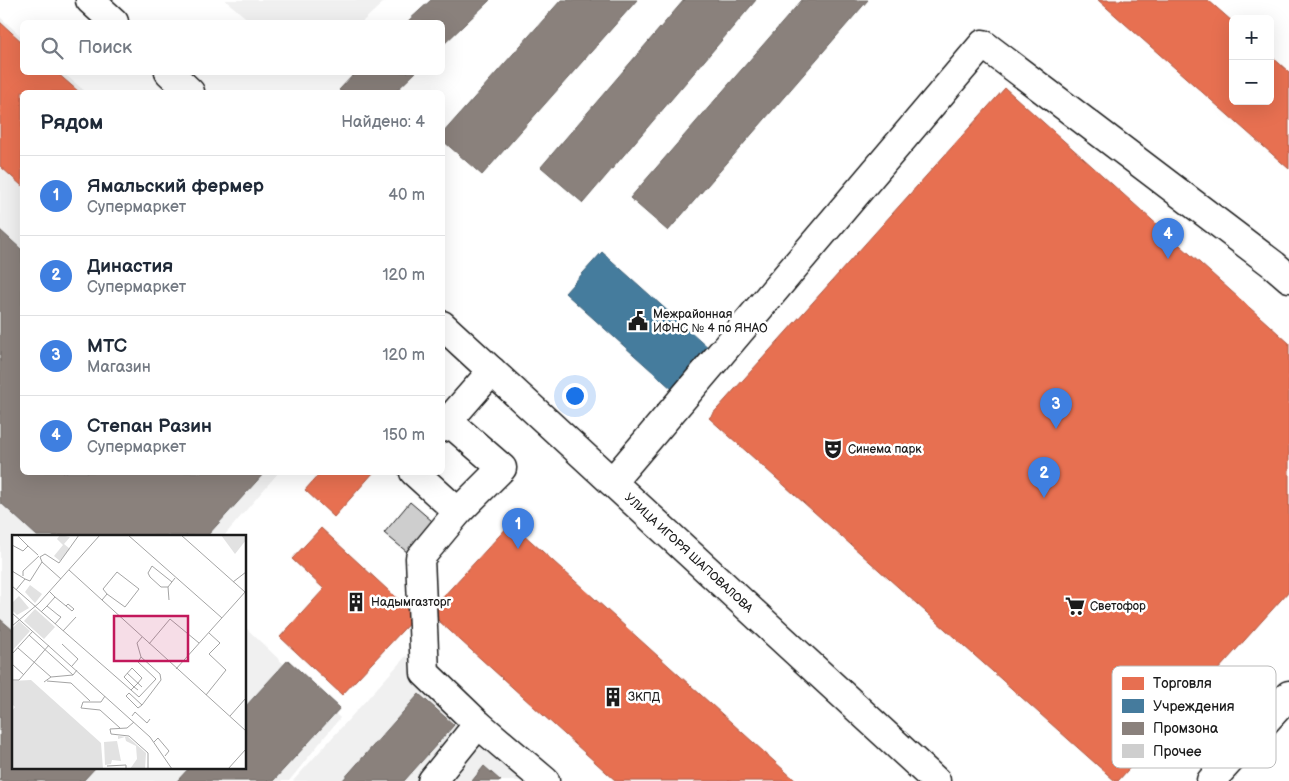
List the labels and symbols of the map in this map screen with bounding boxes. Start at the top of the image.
pin: 4 [1152,218,1184,259]
place label: Межрайонная ИФНС № 4 по ЯНАО [653,307,768,336]
public building icon: Межрайонная ИФНС № 4 по ЯНАО [627,310,649,332]
your location [562,383,588,409]
pin: 3 [1040,388,1072,429]
theatre icon: Синема парк [822,438,844,460]
place label: Синема парк [848,442,922,457]
pin: 2 [1028,457,1060,498]
street label: УЛИЦА ИГОРЯ ШАПОВАЛОВА [622,490,757,616]
pin: 1 [502,508,534,549]
inset map [12,535,246,768]
building icon: Надымгазторг [345,591,367,613]
place label: Надымгазторг [371,595,451,610]
supermarket icon: Светофор [1064,595,1086,617]
place label: Светофор [1090,599,1146,614]
legend [1112,666,1276,768]
text: Торговля [1153,675,1212,692]
building icon: ЗКПД [602,686,624,708]
place label: ЗКПД [628,690,661,705]
text: Учреждения [1153,698,1235,715]
text: Промзона [1153,720,1219,737]
text: Прочее [1153,743,1202,760]

